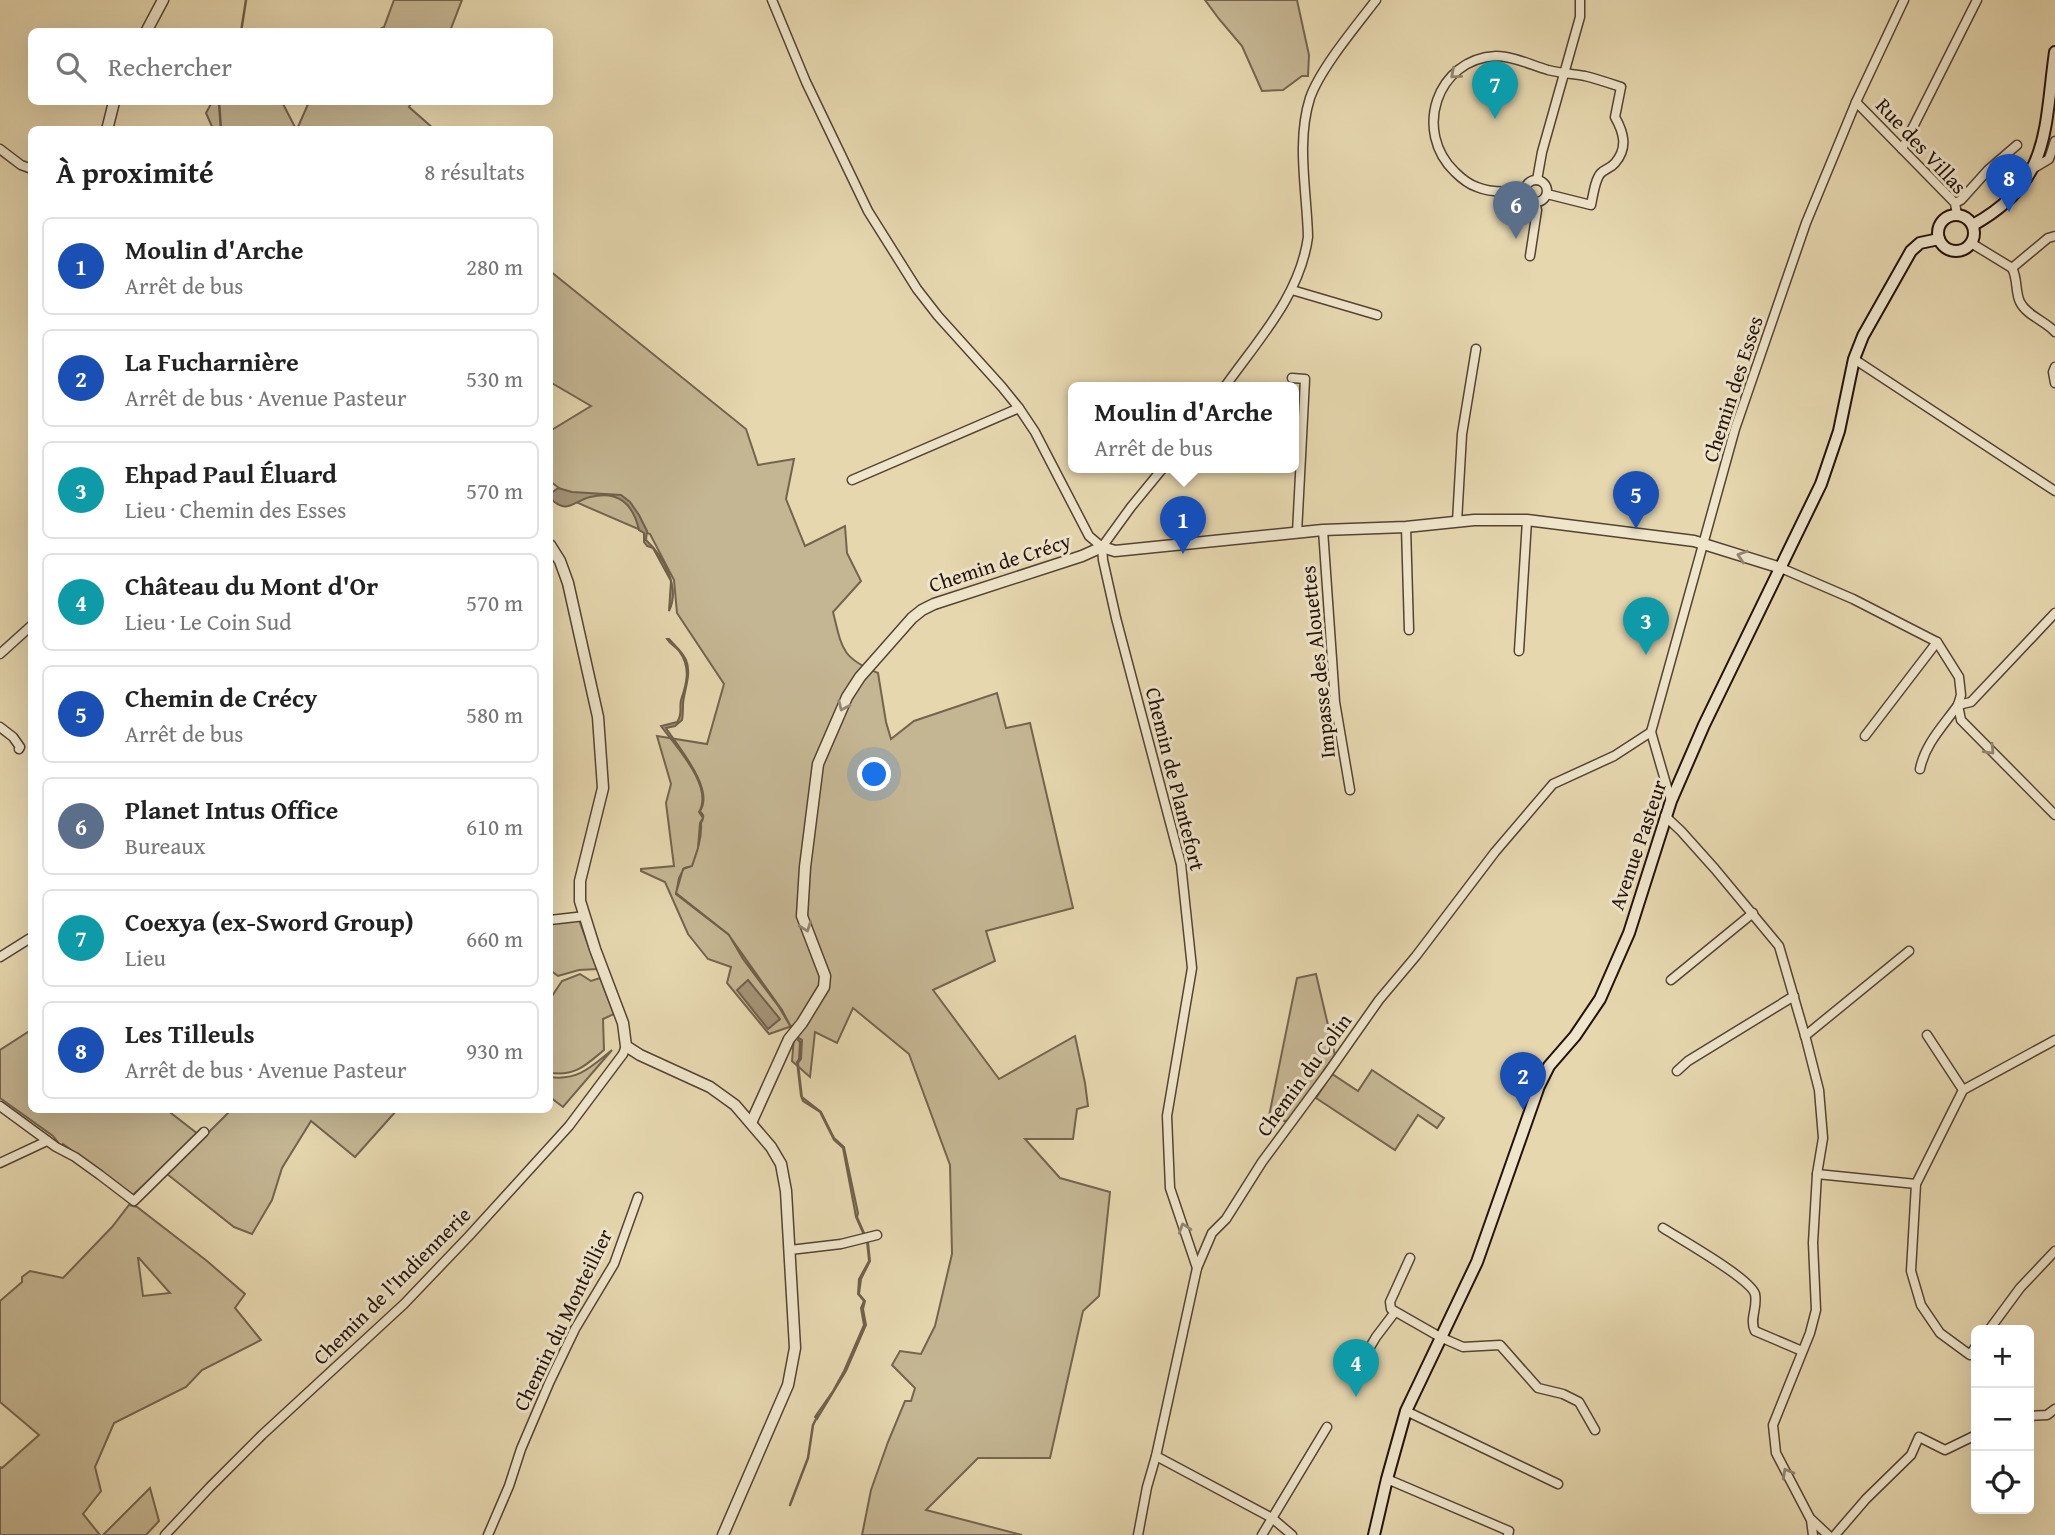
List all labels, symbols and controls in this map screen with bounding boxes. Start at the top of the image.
search box [28,28,553,105]
text: Rechercher [108,47,232,86]
icon: search [52,48,90,86]
pin: 7 [1472,61,1518,119]
one-way arrow [1450,66,1463,78]
street label: Rue des Villas [1869,91,1974,201]
text: À proximité [56,150,214,194]
pin: 8 [1986,154,2032,212]
text: 8 résultats [424,155,525,188]
pin: 6 [1493,181,1539,239]
text: Moulin d'Arche [125,230,303,269]
text: 1 [75,250,87,283]
text: 280 m [466,250,523,283]
text: Arrêt de bus [125,269,244,302]
street label: Chemin des Esses [1694,312,1771,466]
text: La Fucharnière [125,342,299,381]
text: 2 [75,362,87,395]
text: 530 m [466,362,523,395]
text: Arrêt de bus · Avenue Pasteur [125,381,406,414]
popup [1068,382,1299,473]
text: Moulin d'Arche [1094,392,1273,431]
text: Arrêt de bus [1094,431,1213,464]
text: Ehpad Paul Éluard [125,454,337,493]
pin: 5 [1613,471,1659,529]
text: 3 [75,474,87,507]
text: 570 m [466,474,523,507]
text: Lieu · Chemin des Esses [125,493,346,526]
pin: 1 [1160,496,1206,554]
street label: Chemin de Crécy [925,525,1075,600]
one-way arrow [1737,550,1749,564]
street label: Impasse des Alouettes [1292,564,1343,760]
text: Château du Mont d'Or [125,566,378,605]
text: 4 [75,586,87,619]
text: 570 m [466,586,523,619]
pin: 3 [1623,597,1669,655]
text: Lieu · Le Coin Sud [125,605,292,638]
text: Chemin de Crécy [125,678,317,717]
street label: Chemin de Plantefort [1138,684,1213,874]
text: 5 [75,698,87,731]
text: 580 m [466,698,523,731]
one-way arrow [837,699,851,711]
text: Arrêt de bus [125,717,244,750]
one-way arrow [1982,741,1995,754]
your location [857,757,891,791]
street label: Avenue Pasteur [1601,775,1674,914]
text: Planet Intus Office [125,790,338,829]
text: 6 [75,810,87,843]
text: 610 m [466,810,523,843]
text: Bureaux [125,829,205,862]
text: Coexya (ex-Sword Group) [125,902,414,941]
one-way arrow [798,920,812,932]
text: 7 [75,922,87,955]
text: 660 m [466,922,523,955]
text: Lieu [125,941,166,974]
street label: Chemin du Colin [1248,1007,1359,1143]
text: Les Tilleuls [125,1014,255,1053]
text: 8 [75,1034,87,1067]
text: 930 m [466,1034,523,1067]
pin: 2 [1500,1052,1546,1110]
text: Arrêt de bus · Avenue Pasteur [125,1053,406,1086]
street label: Chemin de l'Indiennerie [306,1199,478,1372]
one-way arrow [1177,1222,1192,1234]
street label: Chemin du Monteillier [505,1223,620,1416]
map controls [1971,1325,2034,1514]
button: + [1971,1325,2034,1388]
pin: 4 [1333,1339,1379,1397]
button: − [1971,1388,2034,1451]
button: locate [1971,1451,2034,1514]
one-way arrow [1782,1467,1795,1480]

